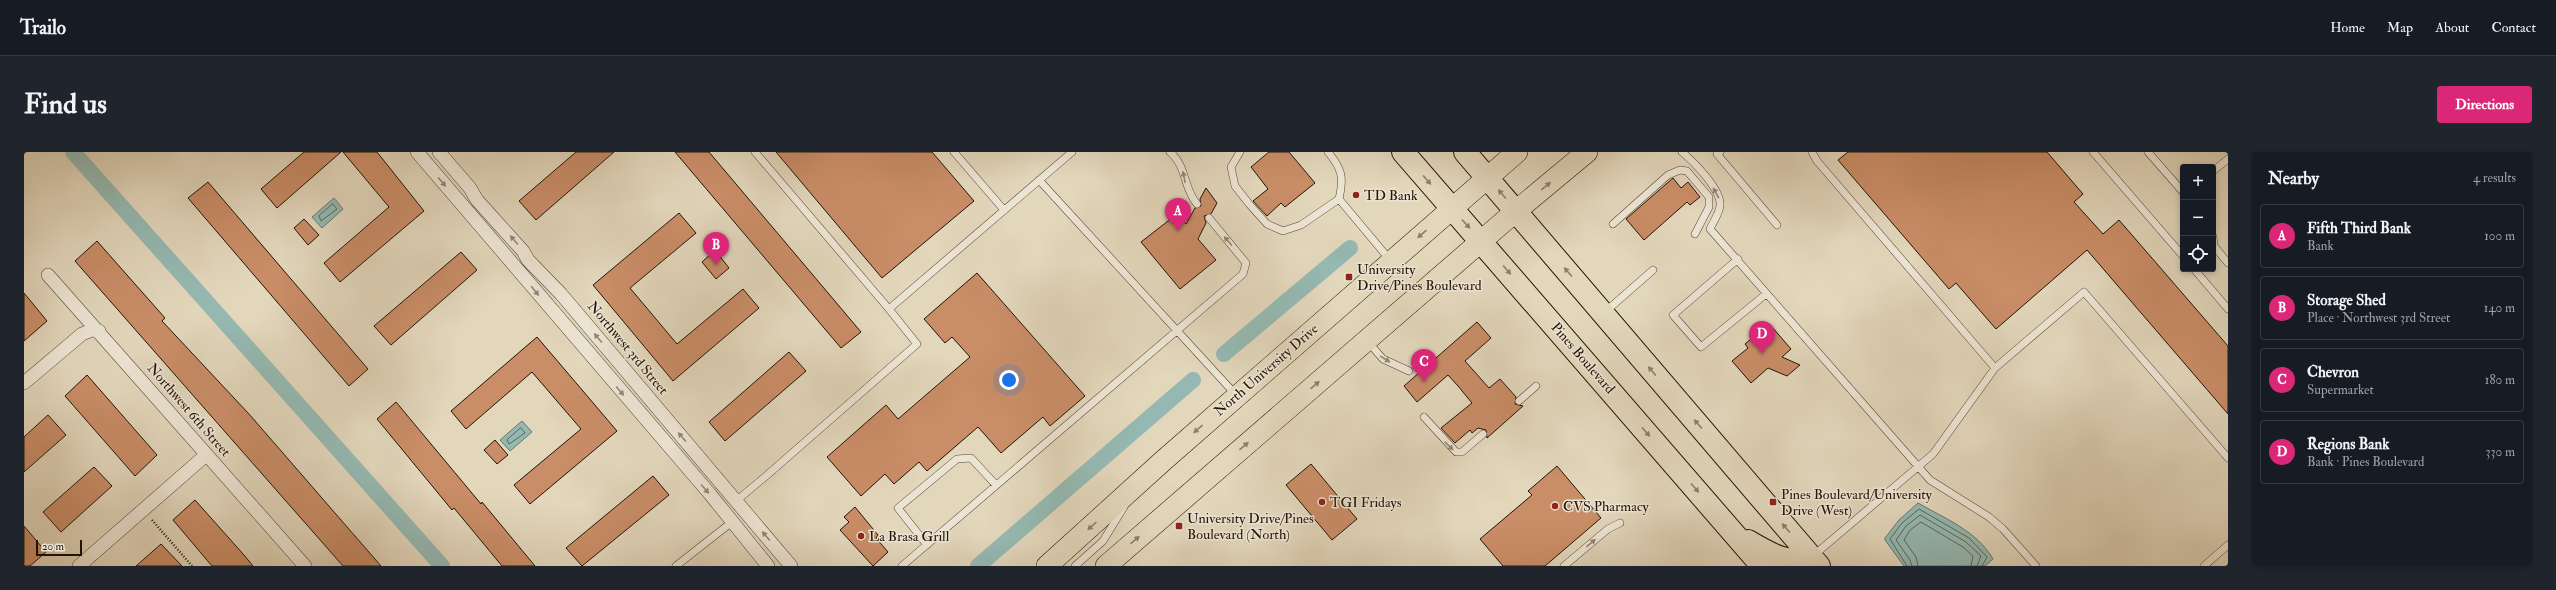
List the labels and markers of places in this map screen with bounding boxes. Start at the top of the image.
place label: TD Bank [1364,187,1418,204]
marker: TD Bank [1351,190,1361,200]
pin: A [1165,198,1191,231]
pin: B [703,232,729,265]
place label: University Drive/Pines Boulevard [1357,261,1482,294]
marker: University Drive/Pines Boulevard [1344,272,1354,282]
pin: D [1749,321,1775,354]
pin: C [1411,349,1437,382]
place label: Pines Boulevard/University Drive (West) [1781,486,1933,519]
place label: TGI Fridays [1330,494,1402,512]
marker: TGI Fridays [1317,497,1327,507]
marker: Pines Boulevard/University Drive (West) [1768,497,1778,507]
place label: CVS Pharmacy [1563,498,1650,516]
marker: CVS Pharmacy [1550,501,1560,511]
place label: University Drive/Pines Boulevard (North) [1187,510,1314,543]
marker: University Drive/Pines Boulevard (North) [1174,521,1184,531]
place label: La Brasa Grill [869,528,950,545]
marker: La Brasa Grill [856,531,866,541]

